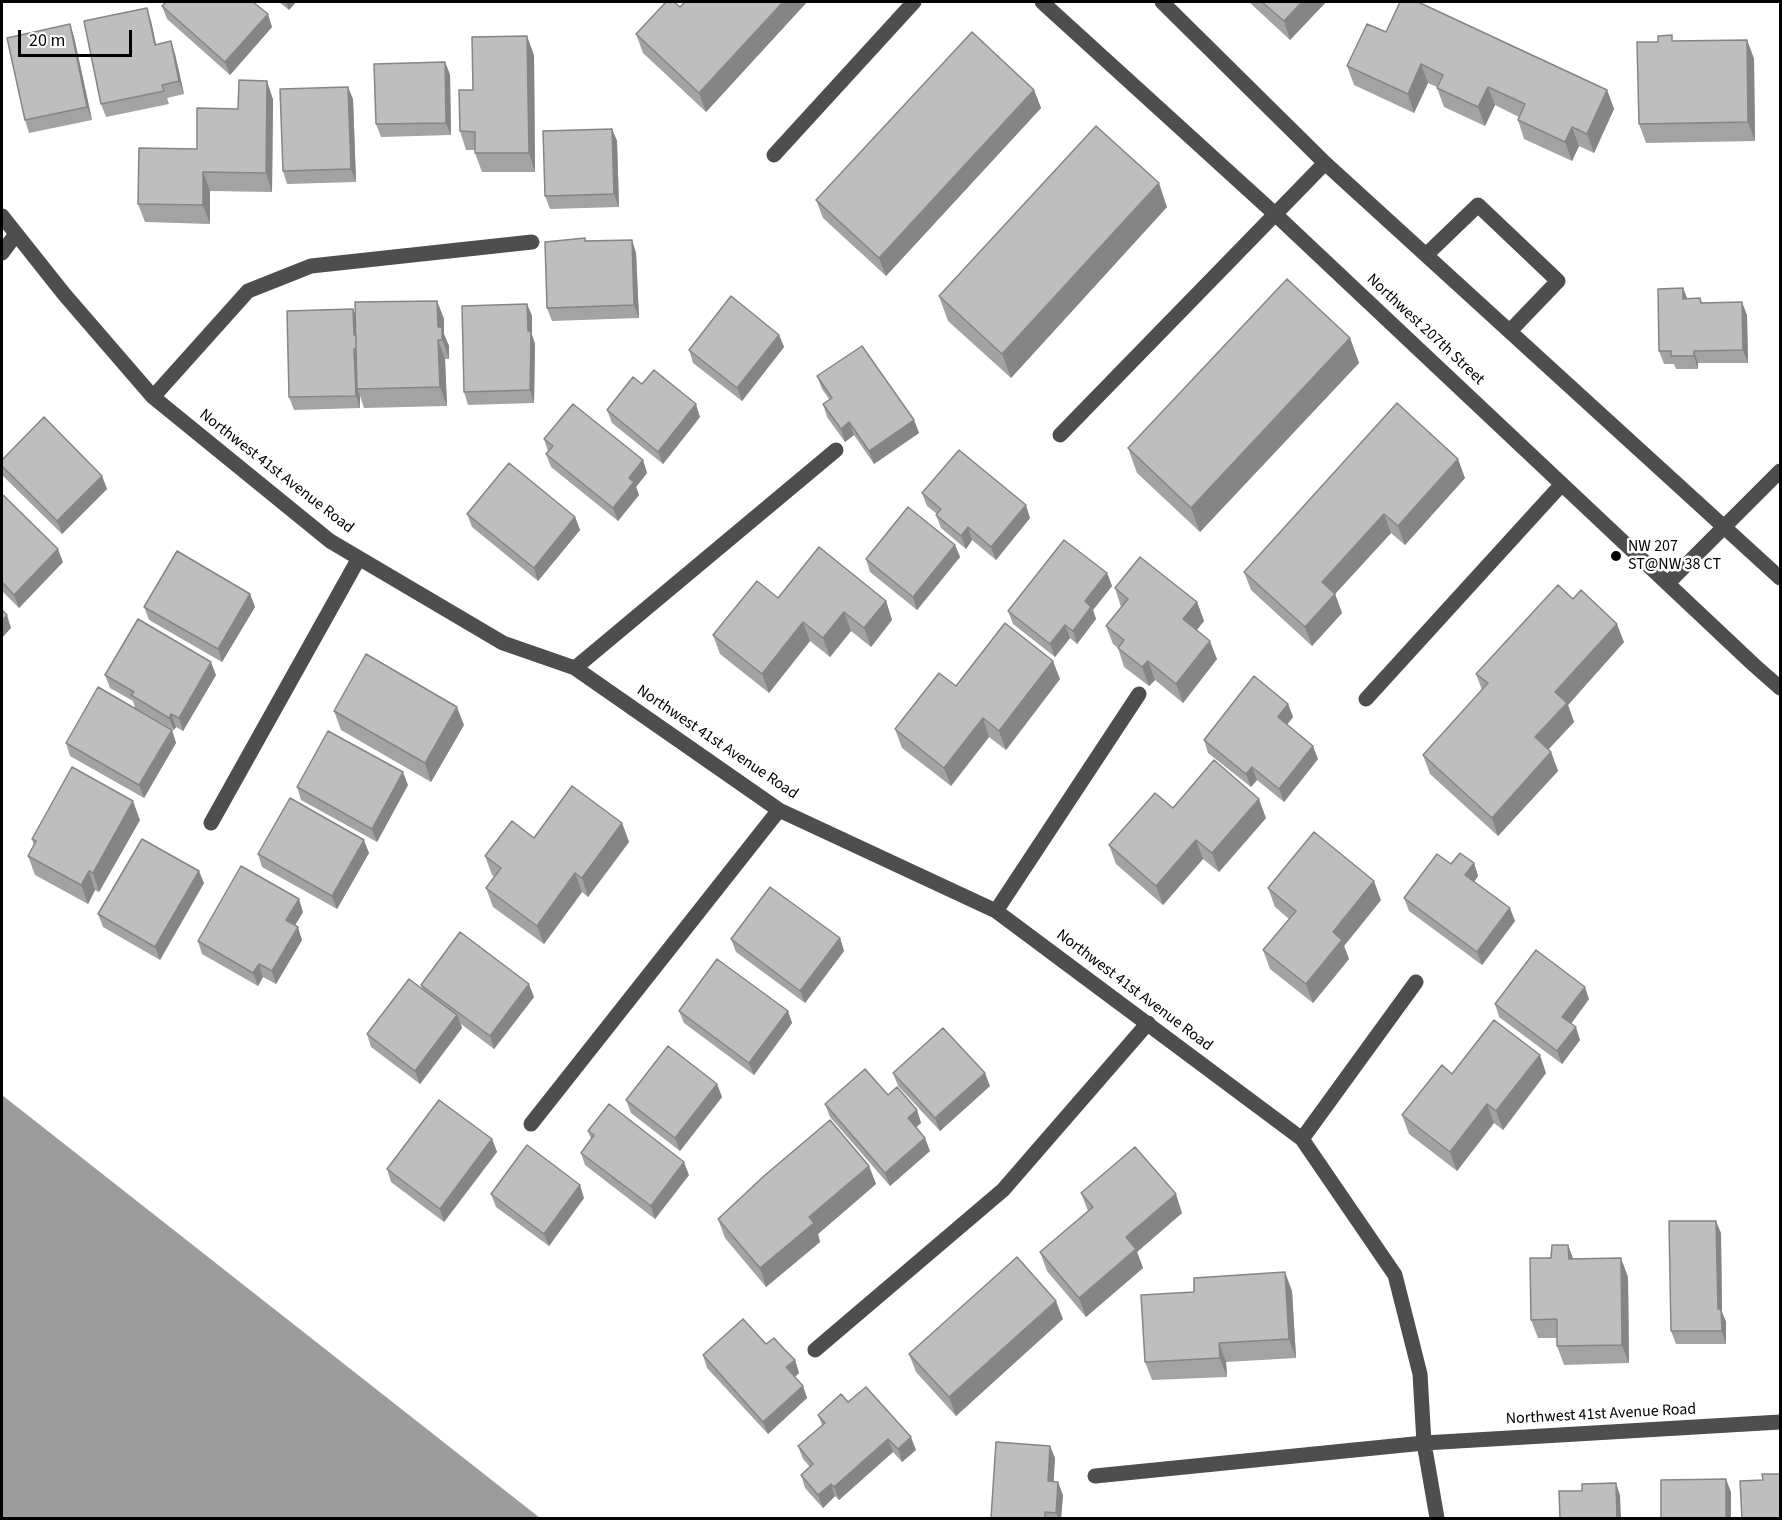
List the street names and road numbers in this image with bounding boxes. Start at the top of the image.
street label: Northwest 207th Street [1362,270,1488,390]
street label: Northwest 41st Avenue Road [195,406,357,538]
street label: Northwest 41st Avenue Road [633,682,801,804]
street label: Northwest 41st Avenue Road [1052,926,1216,1056]
street label: Northwest 41st Avenue Road [1505,1400,1697,1430]

